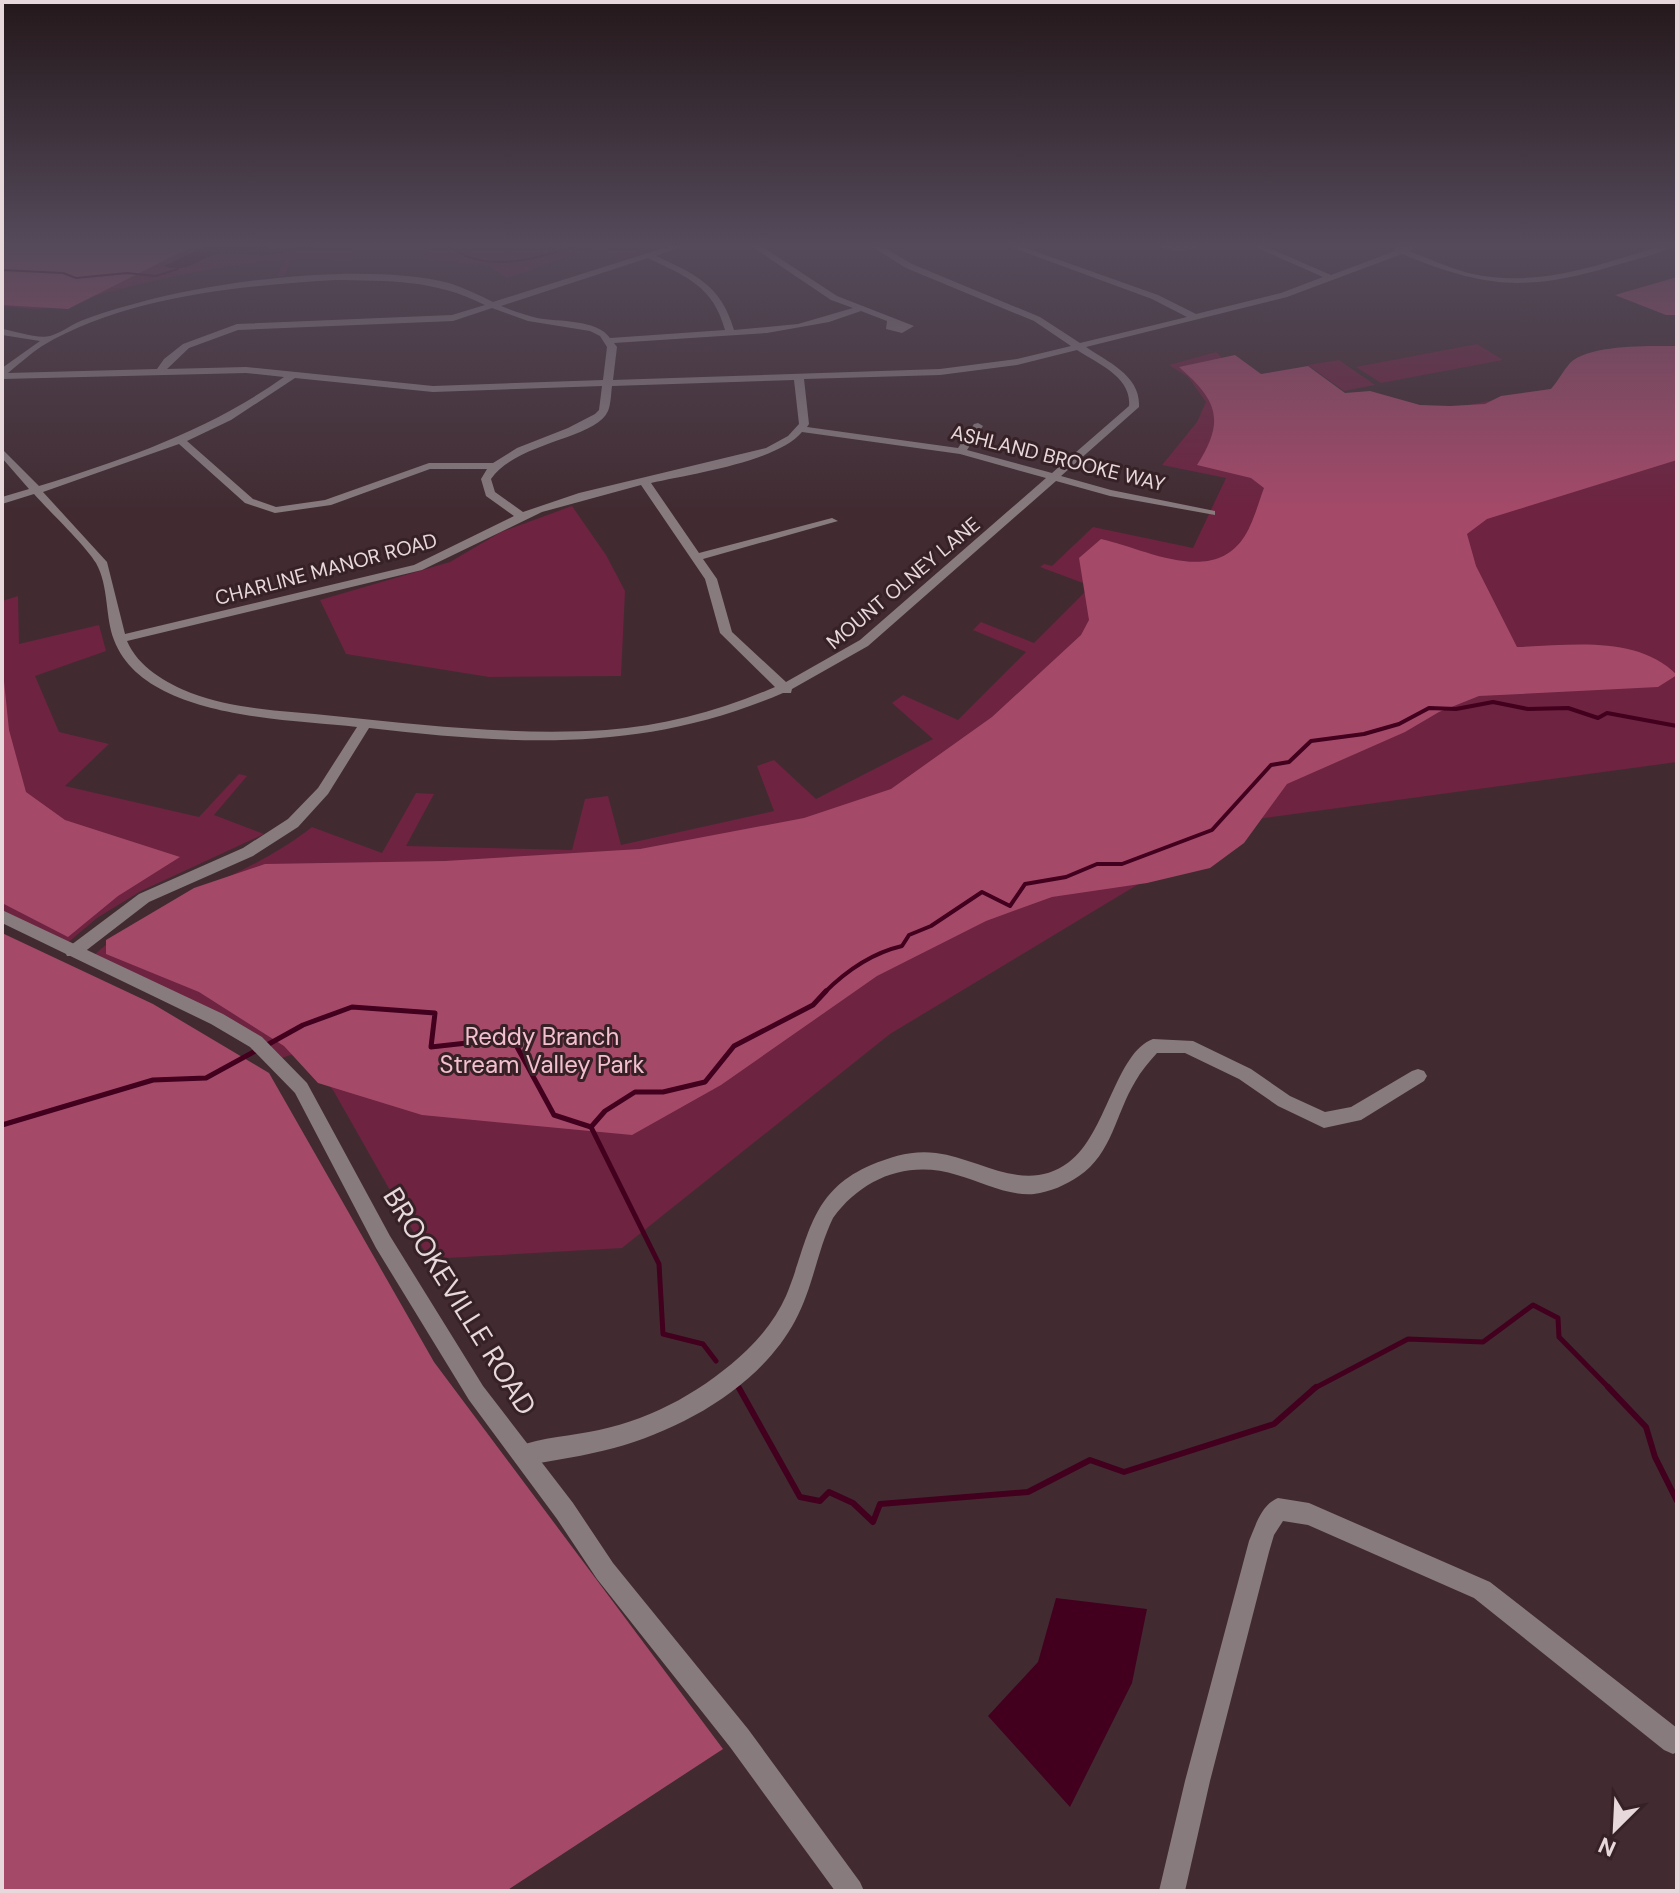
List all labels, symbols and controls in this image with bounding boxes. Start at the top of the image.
street label: ASHLAND BROOKE WAY [948,419,1168,497]
street label: MOUNT OLNEY LANE [821,511,985,655]
street label: CHARLINE MANOR ROAD [212,527,440,611]
park label: Reddy Branch Stream Valley Park [440,1021,644,1080]
street label: BROOKEVILLE ROAD [375,1180,545,1422]
north arrow [1575,1789,1655,1869]
text: N [1594,1830,1620,1863]

